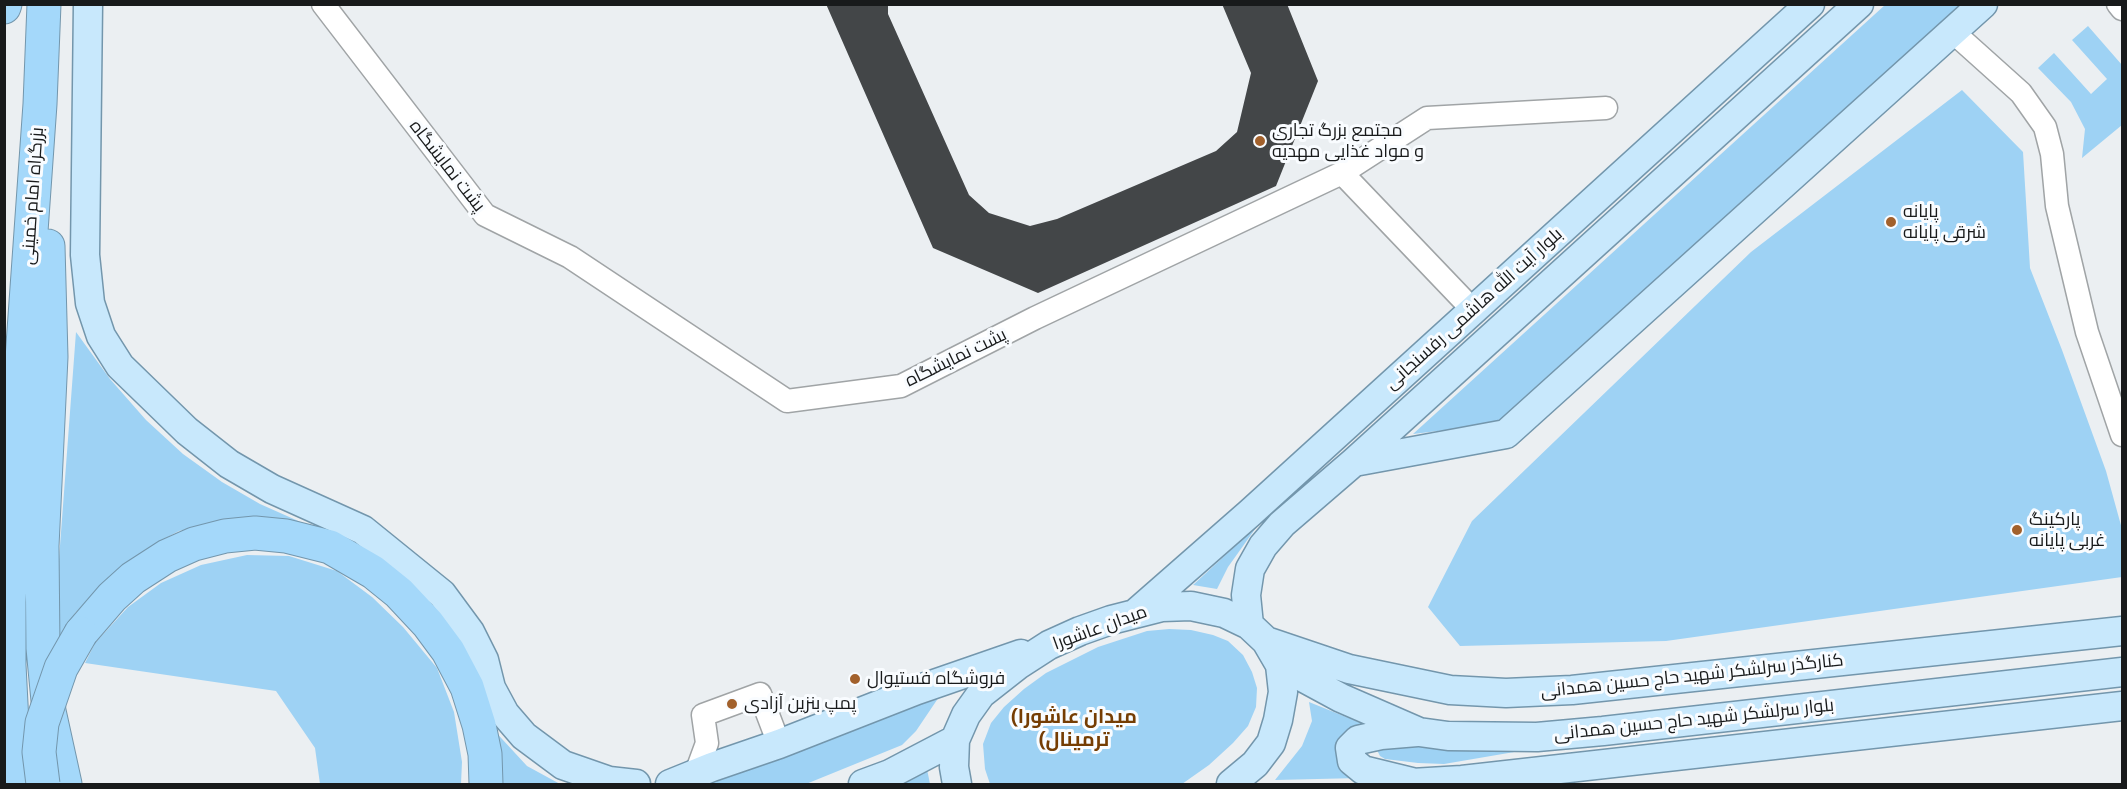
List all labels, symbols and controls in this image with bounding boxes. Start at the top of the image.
street label: پشت نمایشگاه [405,116,489,216]
place label: مجتمع بزرگ تجاری و مواد غذایی مهدیه [1272,120,1424,162]
street label: بزرگراه امام خمینی [17,126,49,266]
marker: مجتمع بزرگ تجاری و مواد غذایی مهدیه [1253,134,1267,148]
place label: پایانه شرقی پایانه [1903,201,1986,244]
marker: پایانه شرقی پایانه [1884,215,1898,229]
street label: بلوار آیت الله هاشمی رفسنجانی [1381,224,1567,394]
street label: پشت نمایشگاه [902,324,1010,392]
place label: پارکینگ غربی پایانه [2029,509,2105,552]
marker: پارکینگ غربی پایانه [2010,523,2024,537]
street label: میدان عاشورا [1050,601,1150,655]
street label: کنارگذر سرلشکر شهید حاج حسین همدانی [1539,649,1845,703]
place label: فروشگاه فستیوال [867,668,1005,690]
marker: فروشگاه فستیوال [848,672,862,686]
place label: پمپ بنزین آزادی [744,693,856,715]
street label: بلوار سرلشکر شهید حاج حسین همدانی [1553,695,1835,745]
marker: پمپ بنزین آزادی [725,697,739,711]
district label: (میدان عاشورا (ترمینال [1011,705,1137,752]

